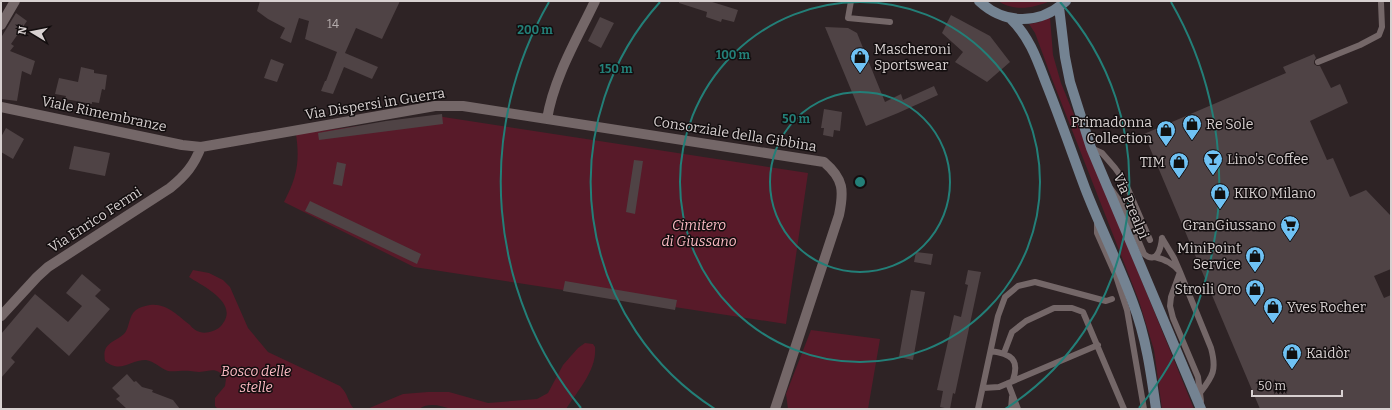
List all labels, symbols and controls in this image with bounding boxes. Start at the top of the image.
north arrow [12,12,52,52]
house number: 14 [327,17,339,31]
text: 200 m [517,23,553,37]
text: N [16,25,30,36]
place label: Mascheroni Sportswear [874,41,951,74]
shop icon: Mascheroni Sportswear [849,46,871,74]
text: 100 m [716,48,751,62]
text: 150 m [600,62,633,76]
street label: Via Dispersi in Guerra [304,84,447,123]
street label: Viale Rimembranze [40,92,168,136]
text: 50 m [782,112,810,126]
street label: Consorziale della Gibbina [652,113,818,155]
shop icon: Re Sole [1181,113,1203,141]
place label: Primadonna Collection [1071,114,1152,147]
place label: Re Sole [1206,116,1253,133]
shop icon: Primadonna Collection [1155,119,1177,147]
bar icon: Lino's Coffee [1202,148,1224,176]
shop icon: TIM [1168,151,1190,179]
place label: Lino's Coffee [1227,151,1308,168]
place label: TIM [1140,154,1165,171]
street label: Via Prealpi [1110,171,1152,241]
centre of rings [853,175,867,189]
shop icon: KIKO Milano [1209,182,1231,210]
street label: Via Enrico Fermi [45,184,145,256]
place label: KIKO Milano [1234,185,1316,202]
supermarket icon: GranGiussano [1279,214,1301,242]
park label: Cimitero di Giussano [661,217,737,250]
place label: GranGiussano [1182,217,1276,234]
place label: MiniPoint Service [1177,240,1241,273]
shop icon: MiniPoint Service [1244,245,1266,273]
shop icon: Stroili Oro [1244,278,1266,306]
place label: Stroili Oro [1175,281,1241,298]
shop icon: Yves Rocher [1262,296,1284,324]
place label: Yves Rocher [1287,299,1366,316]
shop icon: Kaidòr [1281,342,1303,370]
place label: Kaidòr [1306,345,1350,362]
park label: Bosco delle stelle [221,363,291,396]
scale bar [1252,372,1342,398]
text: 50 m [1258,379,1287,393]

